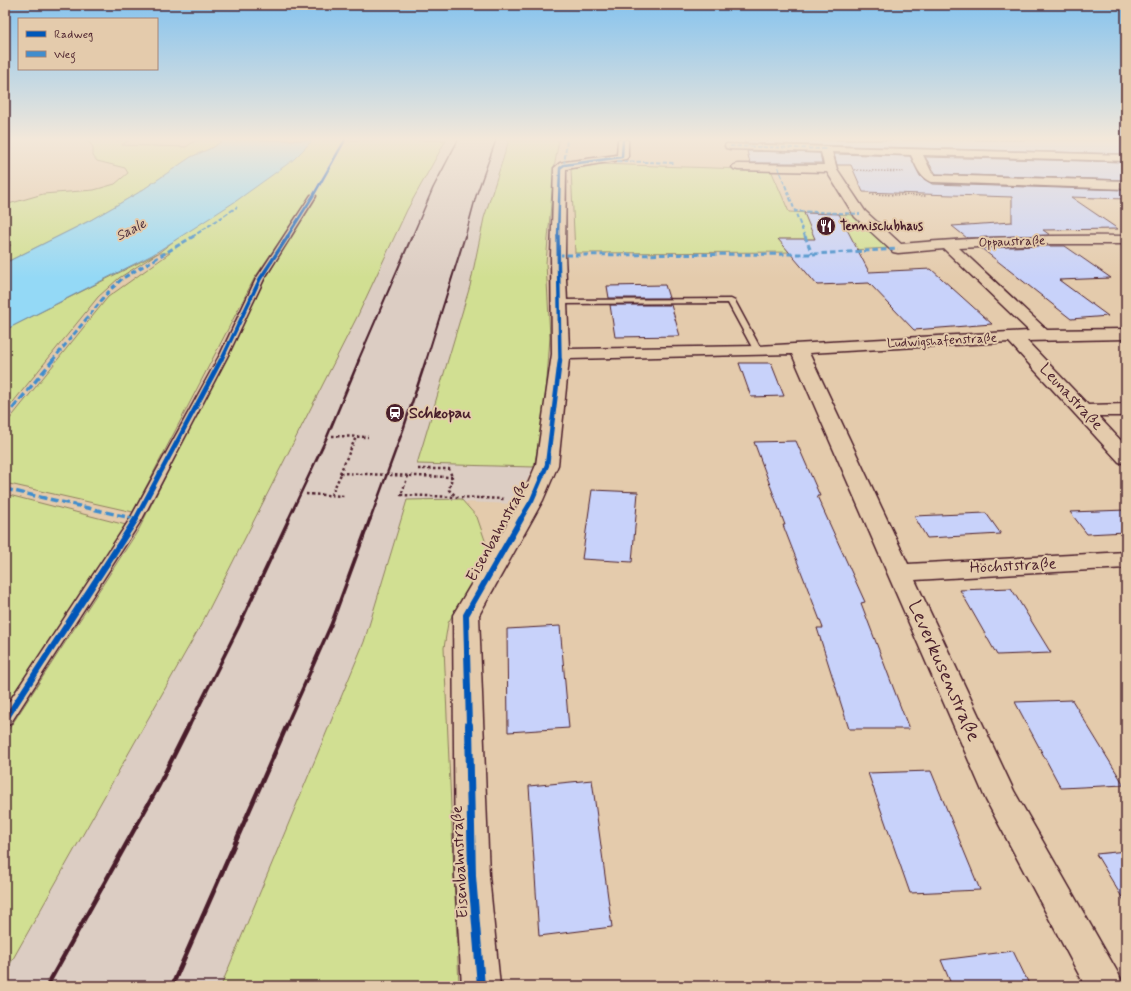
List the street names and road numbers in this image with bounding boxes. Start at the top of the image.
street label: Oppaustraße [978,232,1046,252]
street label: Ludwigshafenstraße [887,330,997,352]
street label: Leunastraße [1035,359,1108,435]
street label: Eisenbahnstraße [461,476,535,586]
street label: Höchststraße [969,553,1057,579]
street label: Leverkusenstraße [902,597,986,745]
street label: Eisenbahnstraße [447,805,473,919]

